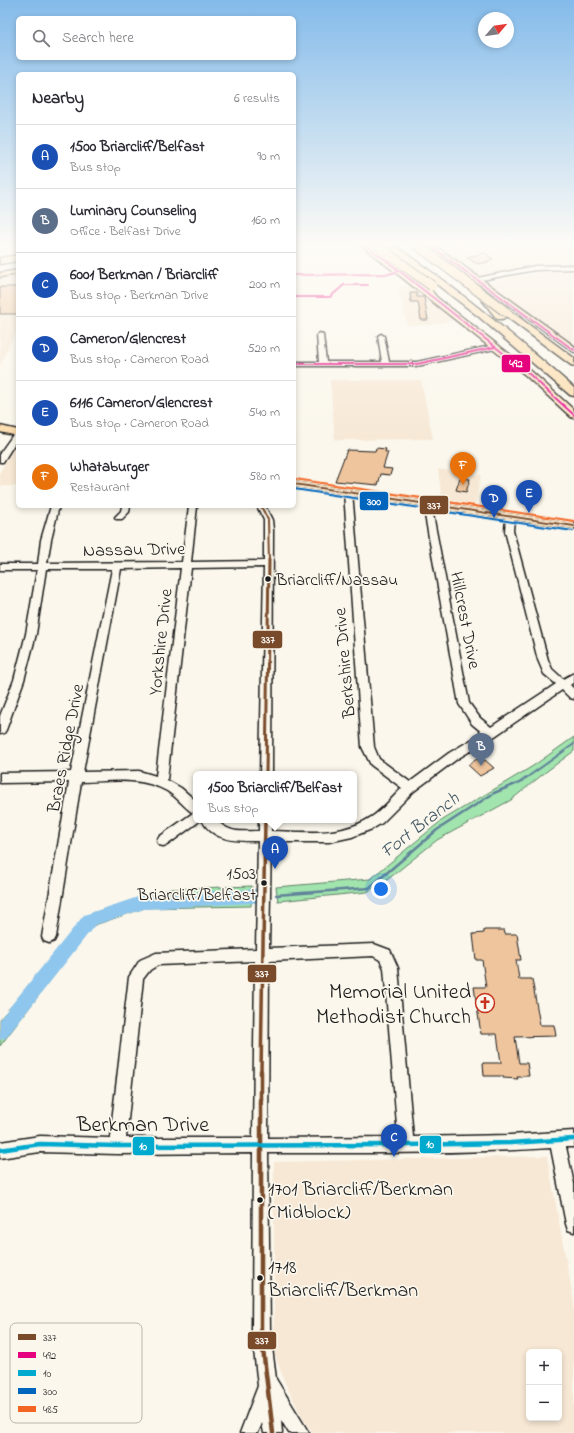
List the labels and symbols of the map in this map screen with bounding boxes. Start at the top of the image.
north arrow [478,12,514,48]
line badge: 492 [501,354,531,373]
text: 492 [508,356,523,372]
pin: F [450,452,476,485]
pin: E [516,480,542,513]
pin: D [481,485,507,518]
line badge: 300 [359,491,389,511]
text: 300 [366,494,381,510]
line badge: 337 [419,495,449,515]
text: 337 [426,498,441,514]
street label: Nassau Drive [83,537,186,565]
place label: Briarcliff/Nassau [275,568,398,593]
street label: Hillcrest Drive [442,569,486,672]
marker: Briarcliff/Nassau [263,574,273,584]
street label: Yorkshire Drive [143,587,181,697]
street label: Berkshire Drive [328,606,364,720]
line badge: 337 [252,630,283,649]
text: 337 [260,632,275,648]
street label: Braes Ridge Drive [42,681,93,816]
pin: B [468,733,494,766]
water label: Fort Branch [375,786,466,865]
pin: A [262,836,288,869]
place label: 1503 Briarcliff/Belfast [136,862,256,908]
marker: 1503 Briarcliff/Belfast [259,878,269,888]
your location [371,879,391,899]
line badge: 337 [247,964,277,983]
text: 337 [254,966,269,982]
place label: Memorial United Methodist Church [316,977,471,1034]
church icon: Memorial United Methodist Church [474,992,496,1014]
street label: Berkman Drive [76,1110,209,1142]
pin: C [381,1124,407,1157]
line badge: 10 [419,1135,442,1154]
line badge: 10 [132,1136,155,1156]
text: 10 [426,1137,434,1153]
text: 10 [139,1139,147,1155]
place label: 1701 Briarcliff/Berkman (Midblock) [268,1176,453,1228]
marker: 1701 Briarcliff/Berkman (Midblock) [255,1195,265,1205]
place label: 1718 Briarcliff/Berkman [267,1254,418,1306]
marker: 1718 Briarcliff/Berkman [255,1273,265,1283]
legend [10,1323,142,1423]
text: 337 [43,1330,57,1346]
line badge: 337 [247,1331,277,1350]
text: 337 [254,1333,269,1349]
text: 492 [43,1348,57,1364]
text: 10 [43,1366,51,1382]
text: 300 [43,1384,57,1400]
text: 485 [43,1402,58,1418]

